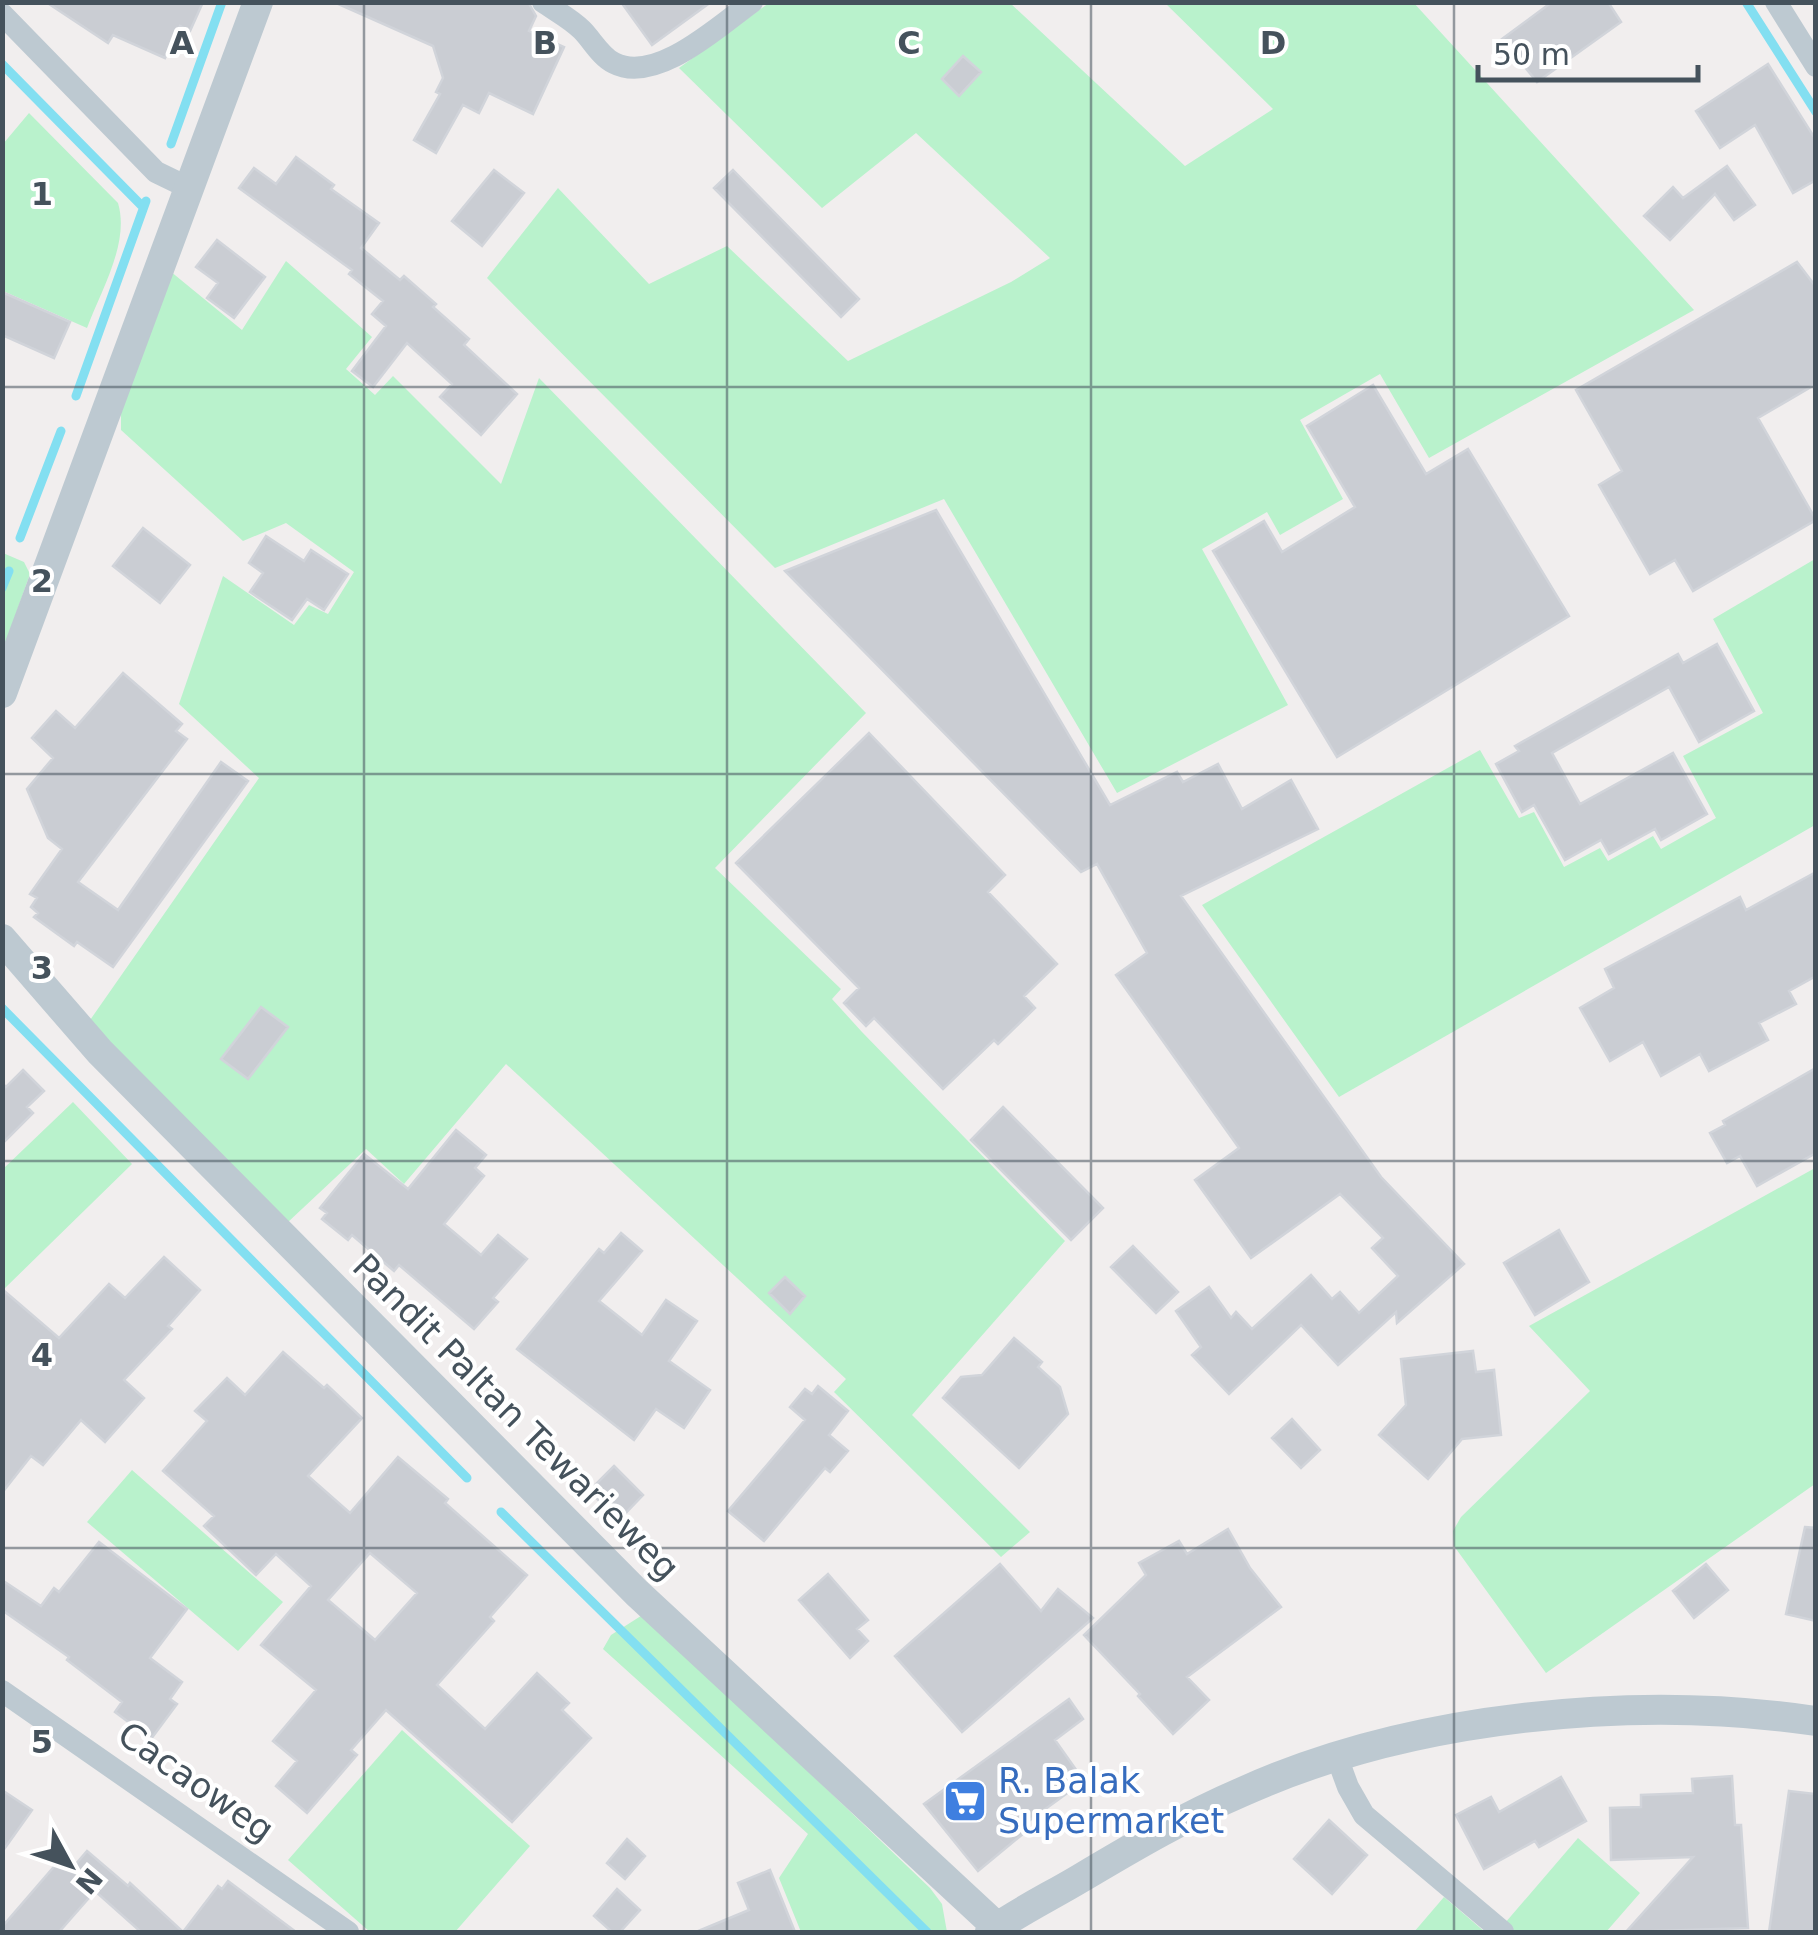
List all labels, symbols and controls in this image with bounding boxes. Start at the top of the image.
scale bar [1478,20,1698,82]
text: A [170,24,195,62]
text: B [533,24,557,62]
text: C [897,24,921,62]
text: D [1260,24,1286,62]
text: 50 m [1493,37,1570,72]
text: 1 [31,175,53,213]
text: 2 [31,562,53,600]
text: 3 [31,949,53,987]
street label: Pandit Paltan Tewarieweg [345,1246,687,1588]
text: 4 [31,1336,53,1374]
street label: Cacaoweg [111,1714,281,1850]
text: 5 [31,1723,53,1761]
place label: R. Balak Supermarket [998,1761,1224,1841]
supermarket icon: R. Balak Supermarket [942,1778,988,1824]
north arrow [20,1815,120,1915]
text: N [69,1861,109,1900]

